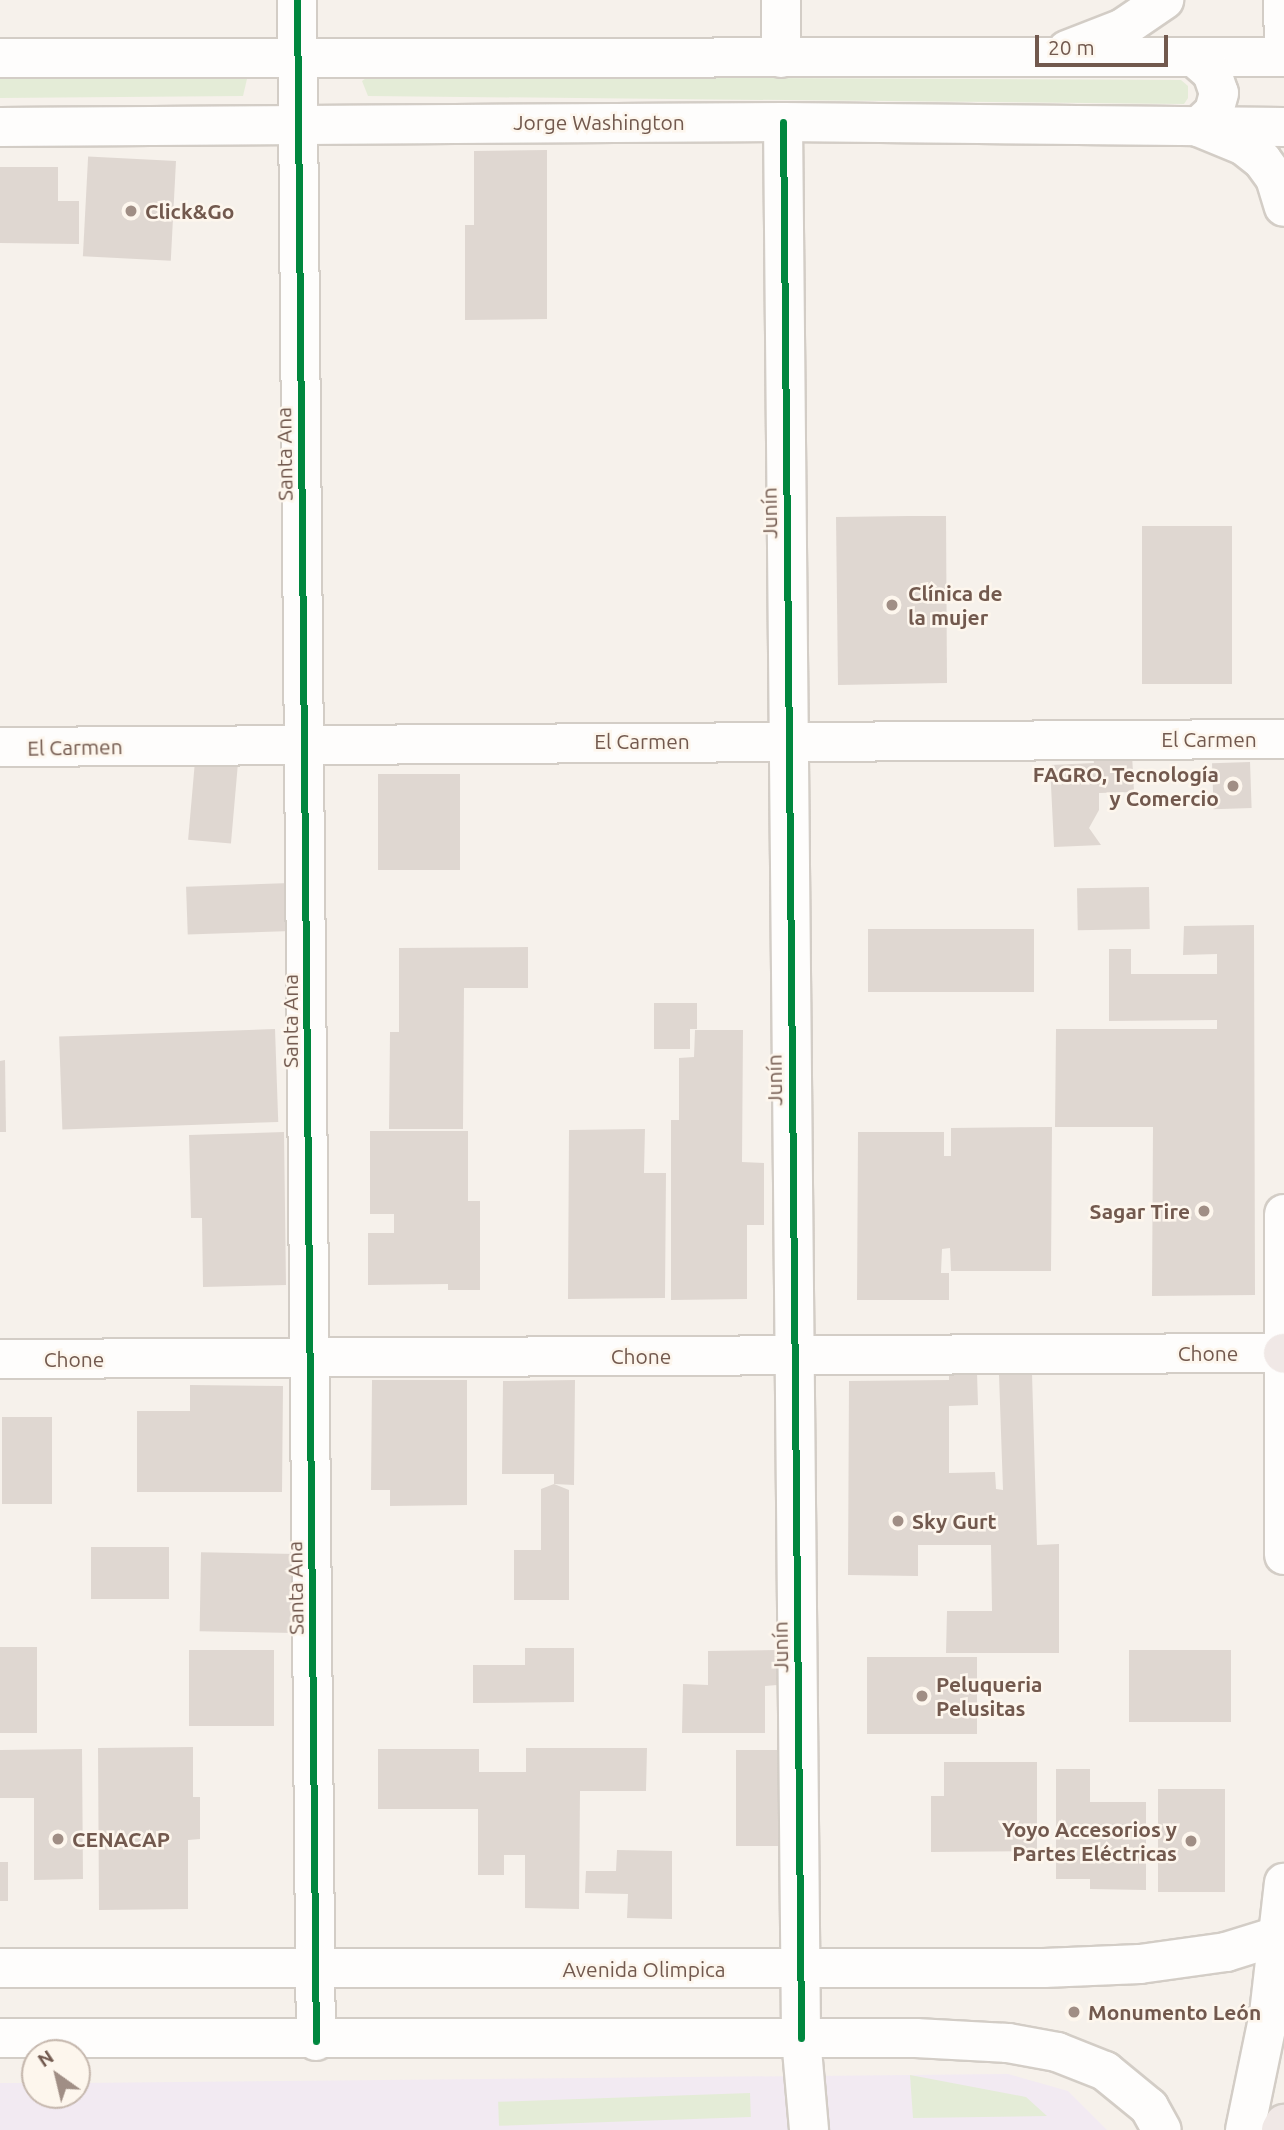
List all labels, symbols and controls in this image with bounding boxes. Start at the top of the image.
scale bar [1039,21,1172,65]
text: 20 m [1048,35,1095,59]
street label: Jorge Washington [513,109,685,135]
place label: Click&Go [145,198,234,224]
marker: Click&Go [123,203,139,219]
street label: Santa Ana [271,407,297,501]
street label: Junín [756,487,782,539]
place label: Clínica de la mujer [908,580,1003,630]
marker: Clínica de la mujer [882,595,902,615]
street label: El Carmen [1161,726,1257,752]
street label: El Carmen [594,728,690,754]
street label: El Carmen [27,734,123,760]
place label: FAGRO, Tecnología y Comercio [1033,761,1219,811]
marker: FAGRO, Tecnología y Comercio [1225,778,1241,794]
street label: Santa Ana [277,974,303,1068]
street label: Junín [761,1054,787,1106]
place label: Sagar Tire [1090,1198,1190,1224]
marker: Sagar Tire [1196,1203,1212,1219]
street label: Chone [1178,1340,1238,1366]
street label: Chone [611,1343,671,1369]
street label: Chone [44,1346,104,1372]
place label: Sky Gurt [912,1508,997,1534]
marker: Sky Gurt [890,1513,906,1529]
street label: Santa Ana [282,1541,308,1635]
street label: Junín [767,1621,793,1673]
place label: Peluqueria Pelusitas [936,1671,1043,1721]
marker: Peluqueria Pelusitas [914,1688,930,1704]
place label: Yoyo Accesorios y Partes Eléctricas [1002,1816,1177,1866]
place label: CENACAP [72,1826,170,1852]
marker: CENACAP [50,1831,66,1847]
marker: Yoyo Accesorios y Partes Eléctricas [1183,1833,1199,1849]
street label: Avenida Olimpica [562,1956,726,1982]
place label: Monumento León [1088,1999,1261,2025]
marker: Monumento León [1066,2004,1082,2020]
north arrow [21,2039,91,2109]
text: N [33,2045,57,2071]

